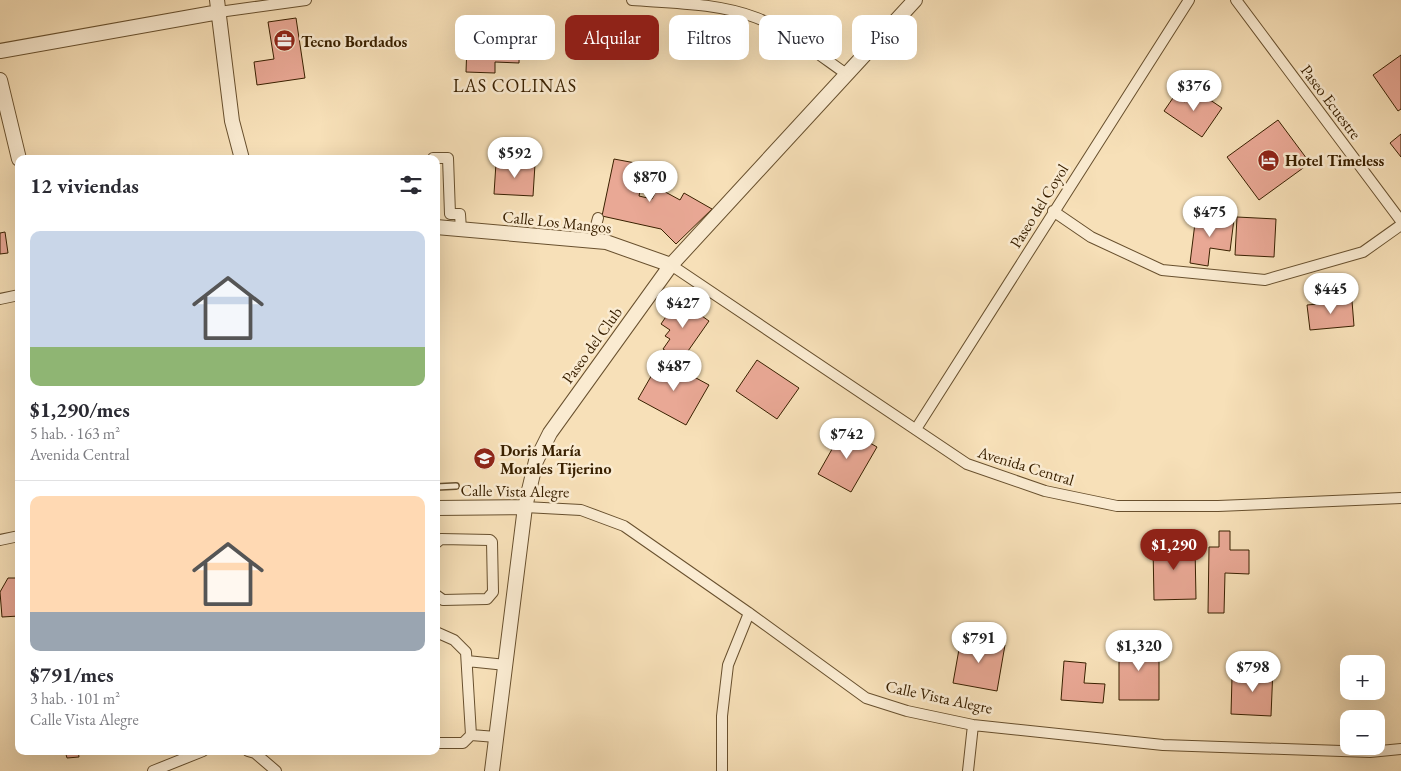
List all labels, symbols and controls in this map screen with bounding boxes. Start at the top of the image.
chip: Comprar [455,15,555,60]
chip: Alquilar [565,15,659,60]
chip: Filtros [669,15,749,60]
chip: Nuevo [759,15,842,60]
chip: Piso [852,15,917,60]
office icon: Tecno Bordados [273,29,297,53]
place label: Tecno Bordados [301,31,408,52]
street label: Paseo Ecuestre [1296,60,1366,144]
pin: $376 [1164,70,1224,112]
district label: LAS COLINAS [453,74,577,97]
text: $376 [1178,75,1210,96]
pin: $592 [485,136,545,179]
text: $592 [499,142,531,163]
hotel icon: Hotel Timeless [1257,148,1281,172]
place label: Hotel Timeless [1285,150,1385,171]
pin: $870 [620,160,680,203]
street label: Paseo del Coyol [1005,160,1073,252]
text: $870 [634,166,666,187]
icon: filters [397,171,425,199]
text: 12 viviendas [30,172,139,199]
pin: $475 [1180,196,1240,238]
text: $475 [1194,201,1226,222]
street label: Calle Los Mangos [501,206,613,238]
icon: home [183,263,273,353]
pin: $445 [1301,272,1361,315]
text: $445 [1315,278,1347,299]
pin: $427 [653,286,713,329]
text: $427 [667,292,699,313]
street label: Paseo del Club [557,302,627,388]
pin: $487 [644,350,704,392]
text: $487 [658,355,690,376]
text: $1,290/mes [30,396,130,423]
pin: $742 [817,418,877,460]
text: 5 hab. · 163 m² [30,423,120,444]
text: $742 [831,423,863,444]
place label: Doris María Morales Tijerino [500,440,611,479]
street label: Avenida Central [974,441,1077,491]
text: Avenida Central [30,444,130,465]
school or university icon: Doris María Morales Tijerino [472,447,496,471]
street label: Calle Vista Alegre [460,480,570,502]
pin: $1,290 [1133,528,1215,571]
icon: home [183,529,273,619]
text: $1,290 [1151,534,1197,555]
pin: $791 [949,622,1009,664]
text: $791 [963,627,995,648]
pin: $1,320 [1098,630,1180,672]
text: $1,320 [1116,635,1162,656]
pin: $798 [1223,650,1283,693]
map controls [1340,655,1385,755]
button: + [1340,655,1385,700]
text: $798 [1237,656,1269,677]
text: $791/mes [30,661,114,688]
street label: Calle Vista Alegre [884,675,994,719]
text: 3 hab. · 101 m² [30,688,120,709]
text: Calle Vista Alegre [30,709,139,730]
button: − [1340,710,1385,755]

